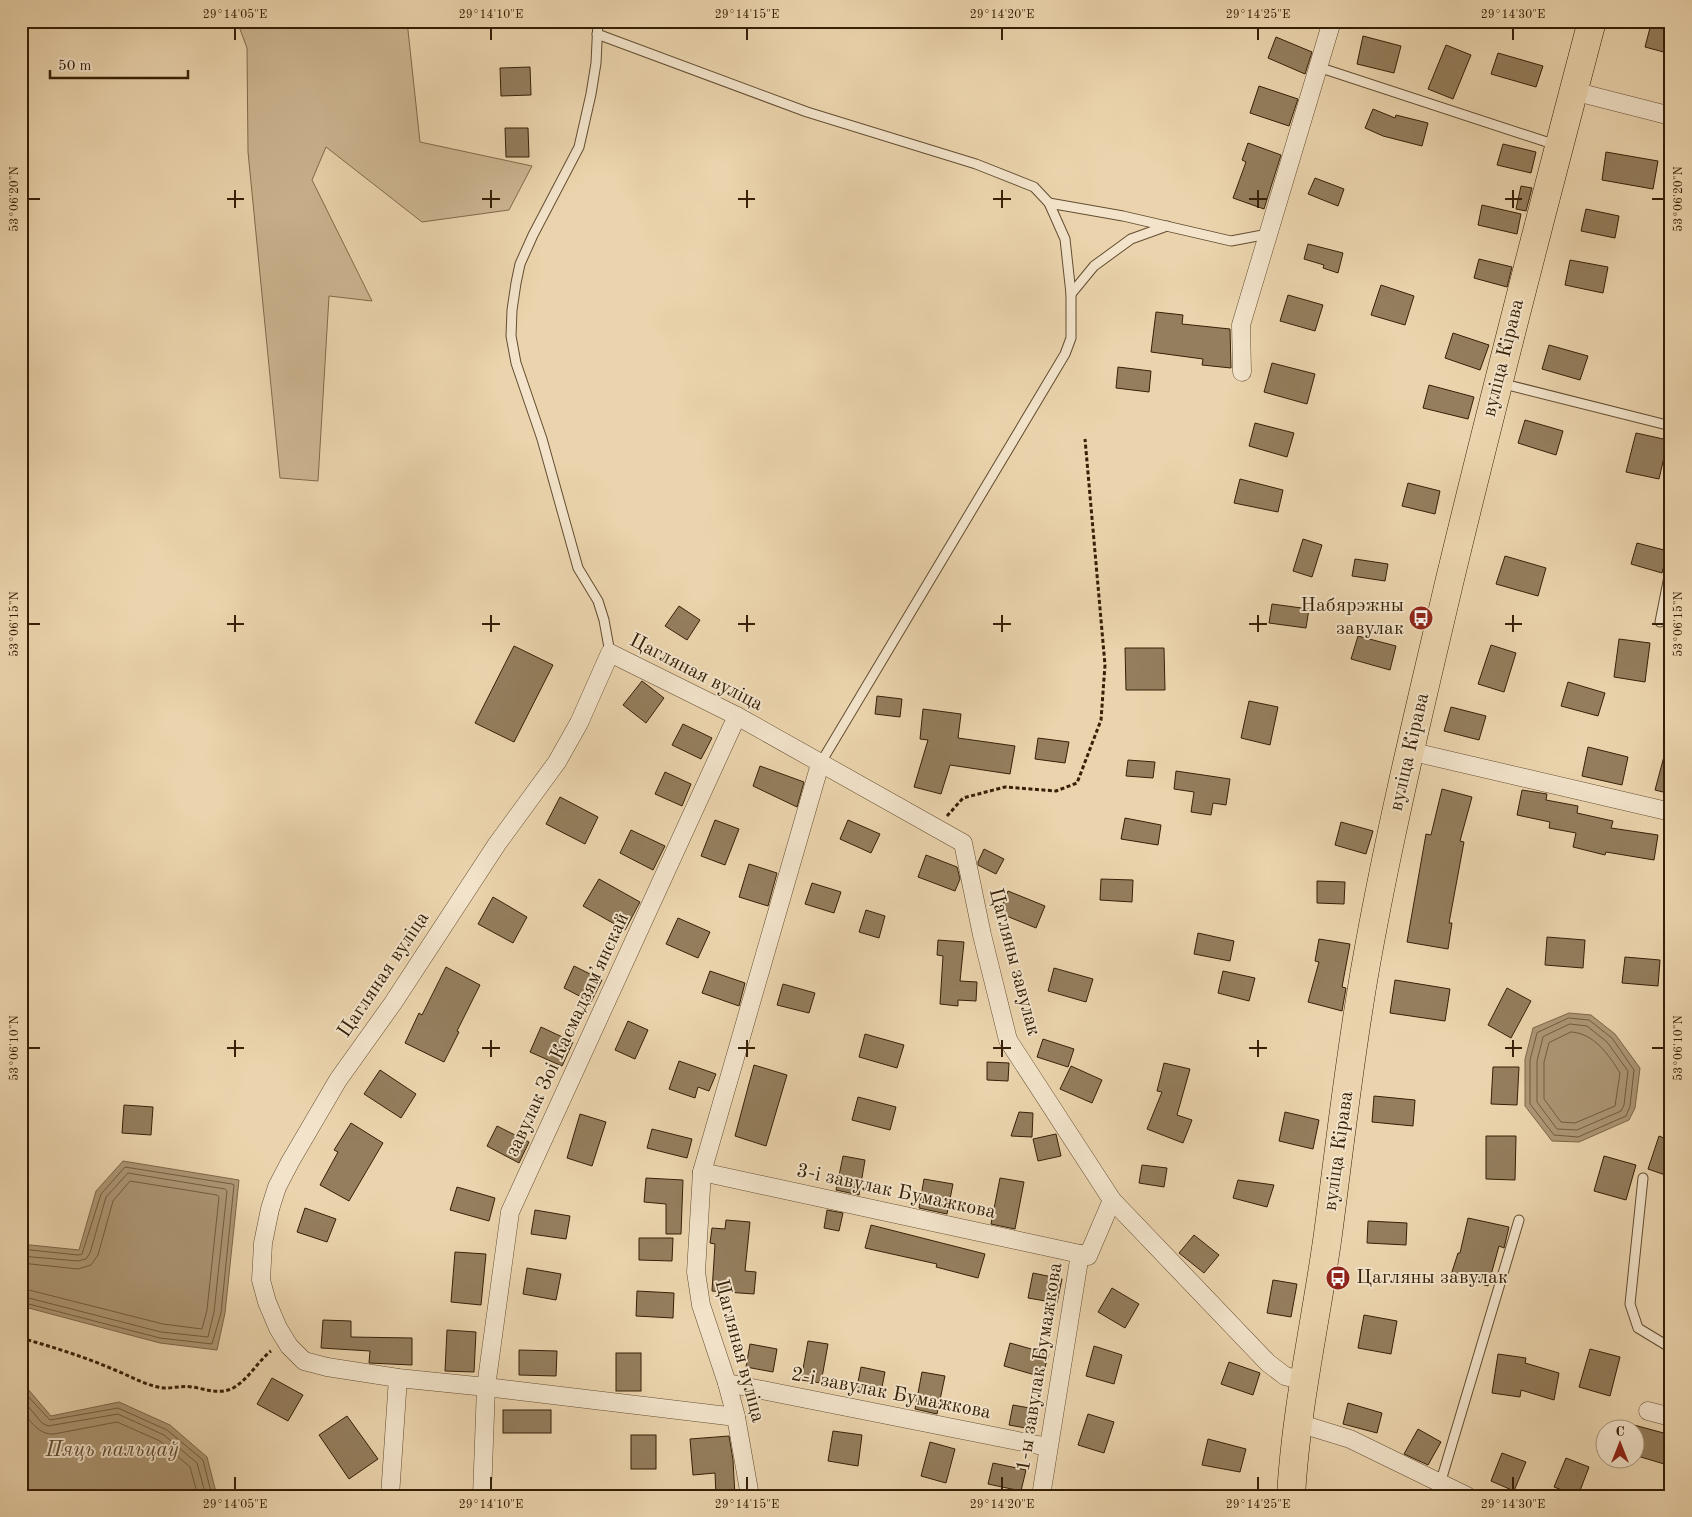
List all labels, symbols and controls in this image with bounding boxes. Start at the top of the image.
text: 29°14'05"E [203,8,267,21]
text: 29°14'15"E [715,8,779,21]
text: 29°14'25"E [1226,8,1290,21]
text: 29°14'10"E [459,9,523,21]
text: 29°14'20"E [970,9,1034,21]
text: 29°14'30"E [1481,9,1545,21]
scale bar [50,48,188,80]
text: 50 m [58,59,92,74]
text: 53°06'20"N [8,166,21,232]
text: 53°06'20"N [1672,166,1685,232]
street label: вуліца Кірава [1480,297,1528,419]
text: 53°06'15"N [8,591,21,657]
text: 53°06'15"N [1672,591,1685,657]
place label: Набярэжны завулак [1300,596,1404,639]
bus stop icon: Набярэжны завулак [1408,605,1434,631]
street label: Цагляная вуліца [626,631,766,715]
street label: вуліца Кірава [1387,691,1433,813]
street label: Цагляны завулак [985,886,1043,1038]
street label: Цагляная вуліца [335,908,433,1041]
street label: завулак Зоі Касмадзямʼянскай [503,910,633,1160]
text: 53°06'10"N [8,1015,21,1081]
text: 53°06'10"N [1672,1015,1685,1081]
street label: вуліца Кірава [1321,1090,1357,1212]
street label: 3-і завулак Бумажкова [795,1161,998,1223]
street label: 1-ы завулак Бумажкова [1014,1261,1066,1473]
bus stop icon: Цагляны завулак [1325,1265,1351,1291]
place label: Цагляны завулак [1356,1268,1508,1288]
street label: Цагляная вуліца [710,1277,768,1425]
street label: 2-і завулак Бумажкова [789,1365,993,1423]
north arrow [1594,1420,1644,1470]
text: С [1615,1425,1625,1439]
water label: Пяць пальцаў [44,1440,179,1461]
text: 29°14'05"E [203,1498,267,1511]
text: 29°14'15"E [715,1498,779,1511]
text: 29°14'25"E [1226,1498,1290,1511]
text: 29°14'10"E [459,1499,523,1511]
text: 29°14'20"E [970,1499,1034,1511]
text: 29°14'30"E [1481,1499,1545,1511]

